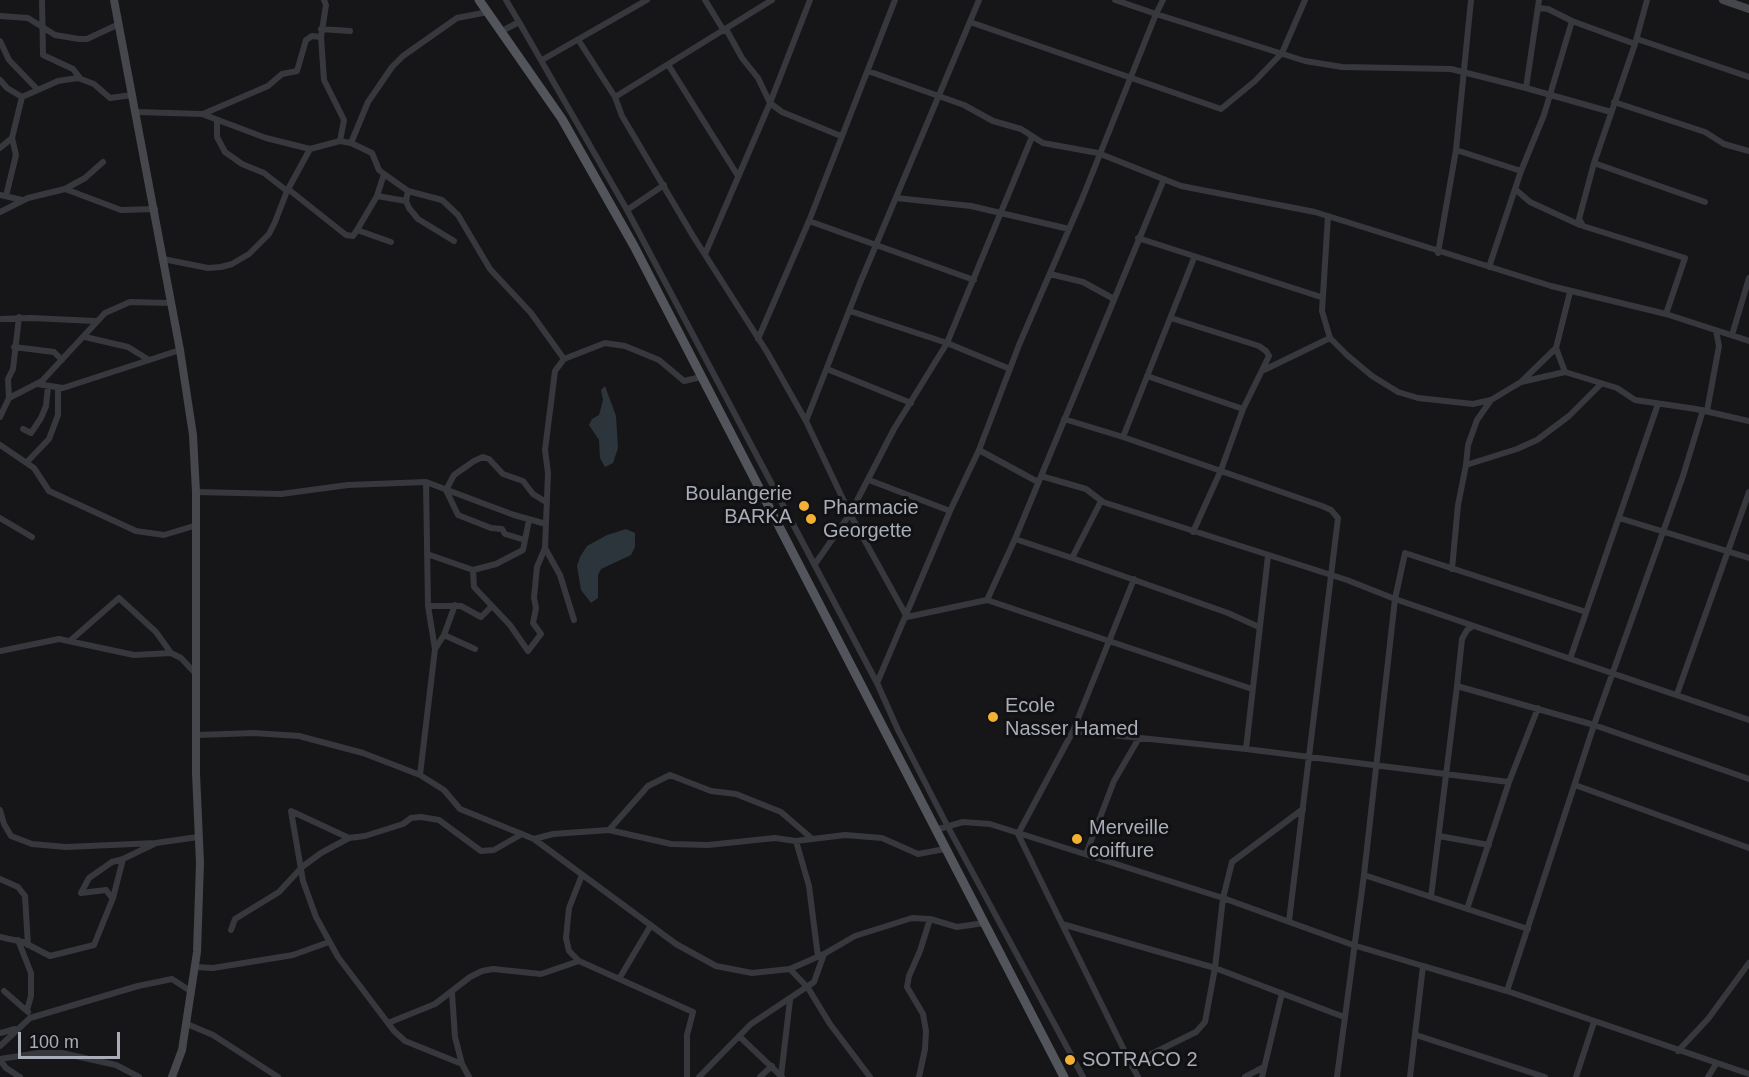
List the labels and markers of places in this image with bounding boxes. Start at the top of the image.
place label: Boulangerie BARKA [685,482,792,529]
place label: Pharmacie Georgette [823,496,919,543]
marker: Boulangerie BARKA [797,499,811,513]
marker: Pharmacie Georgette [804,512,818,526]
place label: Ecole Nasser Hamed [1005,694,1138,741]
marker: Ecole Nasser Hamed [986,710,1000,724]
place label: Merveille coiffure [1089,816,1169,863]
marker: Merveille coiffure [1070,832,1084,846]
place label: SOTRACO 2 [1082,1048,1198,1072]
marker: SOTRACO 2 [1063,1053,1077,1067]

